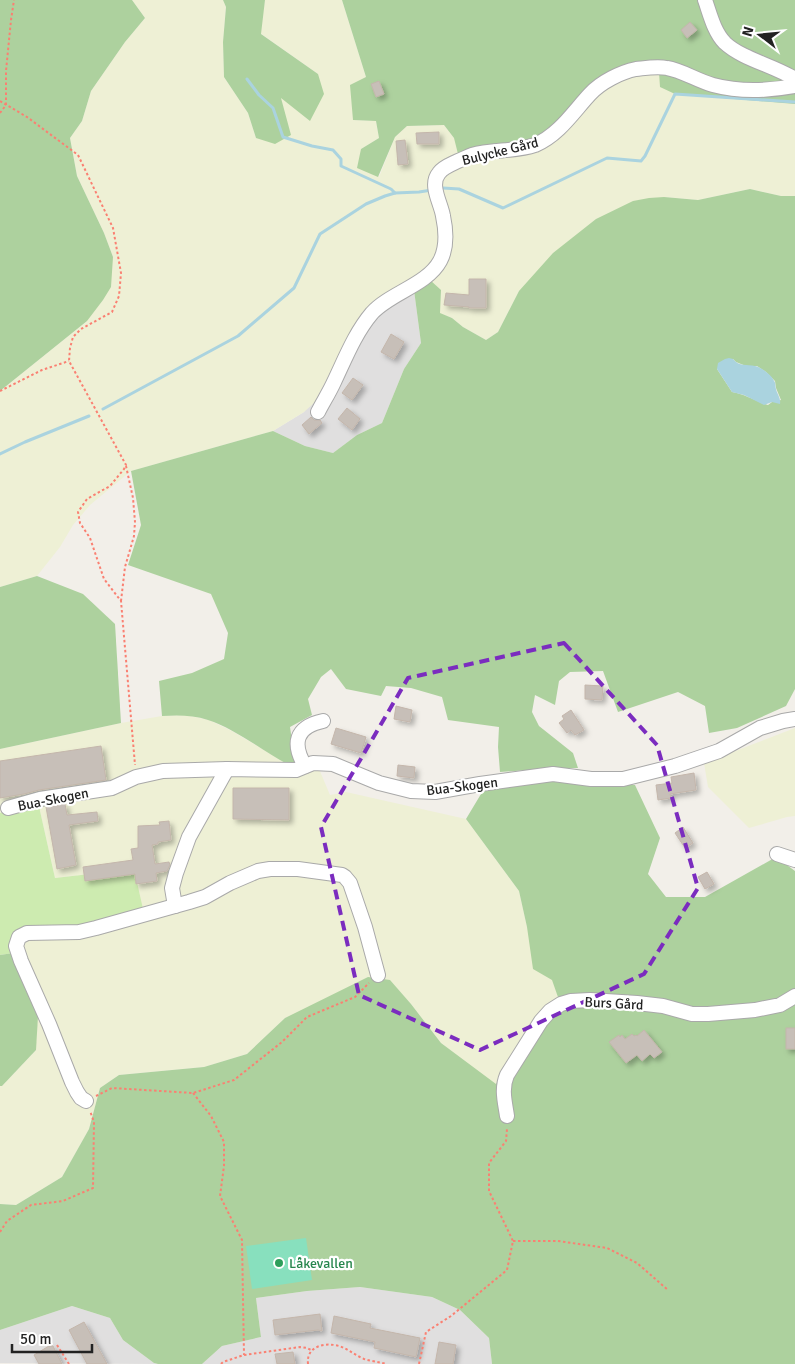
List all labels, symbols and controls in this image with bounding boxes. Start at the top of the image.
north arrow [735,10,785,60]
text: N [738,25,757,39]
street label: Bulycke Gård [460,134,540,169]
street label: Bua-Skogen [425,774,499,799]
street label: Bua-Skogen [16,784,90,815]
street label: Burs Gård [584,993,644,1014]
place label: Låkevallen [289,1255,353,1272]
marker: Låkevallen [273,1257,285,1269]
scale bar [12,1322,92,1354]
text: 50 m [20,1330,51,1348]

